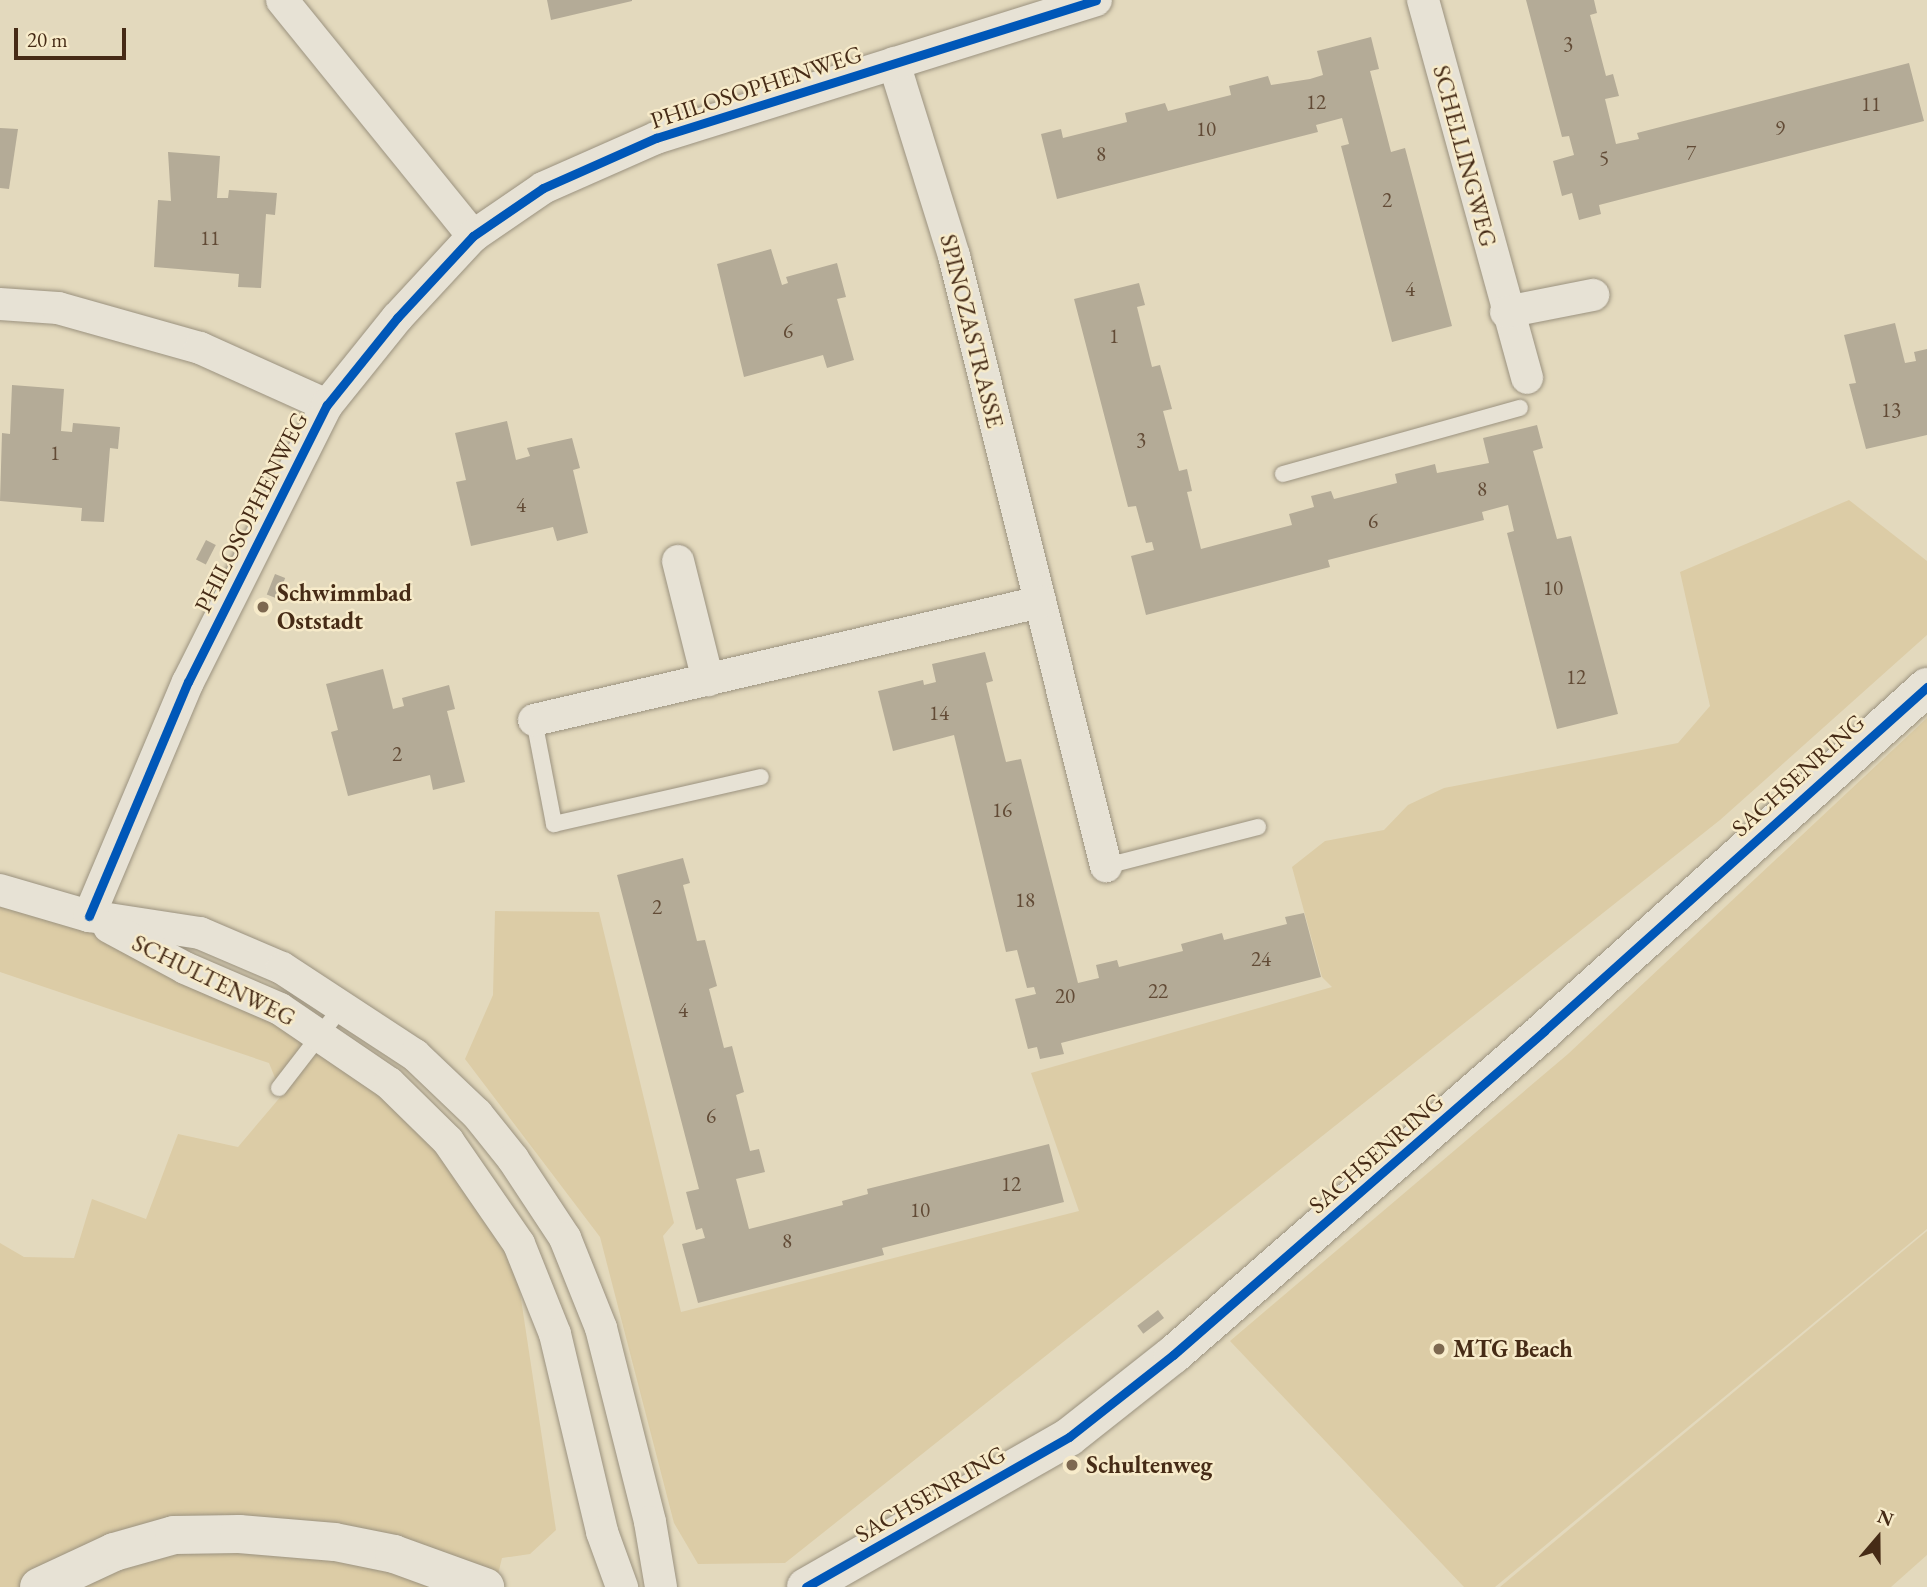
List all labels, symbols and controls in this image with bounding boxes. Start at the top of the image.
scale bar [18,14,130,58]
text: 20 m [27,26,68,53]
house number: 3 [1563,31,1573,57]
street label: PHILOSOPHENWEG [647,39,865,135]
street label: SCHELLINGWEG [1427,62,1503,250]
house number: 12 [1306,89,1326,115]
house number: 11 [1861,91,1881,117]
house number: 9 [1775,115,1785,141]
house number: 10 [1196,116,1216,142]
house number: 7 [1686,140,1696,166]
house number: 8 [1096,141,1106,167]
house number: 5 [1599,145,1609,171]
house number: 2 [1382,187,1392,213]
house number: 11 [200,225,220,251]
street label: SPINOZASTRASSE [934,231,1010,431]
house number: 4 [1405,276,1415,302]
house number: 6 [783,318,793,344]
house number: 1 [1109,323,1119,349]
house number: 13 [1881,397,1901,423]
street label: PHILOSOPHENWEG [188,407,314,617]
house number: 3 [1136,427,1146,453]
house number: 1 [50,440,60,466]
house number: 8 [1477,476,1487,502]
house number: 4 [516,492,526,518]
house number: 6 [1368,508,1378,534]
house number: 10 [1543,575,1563,601]
place label: Schwimmbad Oststadt [277,579,412,635]
marker: Schwimmbad Oststadt [255,599,271,615]
house number: 12 [1566,664,1586,690]
house number: 14 [929,700,949,726]
street label: SACHSENRING [1726,708,1870,842]
house number: 2 [392,741,402,767]
house number: 16 [992,797,1012,823]
house number: 18 [1015,887,1035,913]
house number: 2 [652,894,662,920]
street label: SCHULTENWEG [128,928,300,1032]
house number: 24 [1251,946,1271,972]
house number: 22 [1148,978,1168,1004]
house number: 20 [1055,983,1075,1009]
house number: 4 [678,997,688,1023]
street label: SACHSENRING [1303,1087,1449,1219]
house number: 6 [706,1103,716,1129]
house number: 12 [1001,1171,1021,1197]
house number: 10 [910,1197,930,1223]
house number: 8 [782,1228,792,1254]
place label: MTG Beach [1453,1335,1573,1363]
marker: MTG Beach [1431,1341,1447,1357]
street label: SACHSENRING [850,1439,1010,1549]
place label: Schultenweg [1086,1451,1213,1479]
marker: Schultenweg [1064,1457,1080,1473]
north arrow [1843,1503,1913,1573]
text: N [1874,1503,1897,1532]

